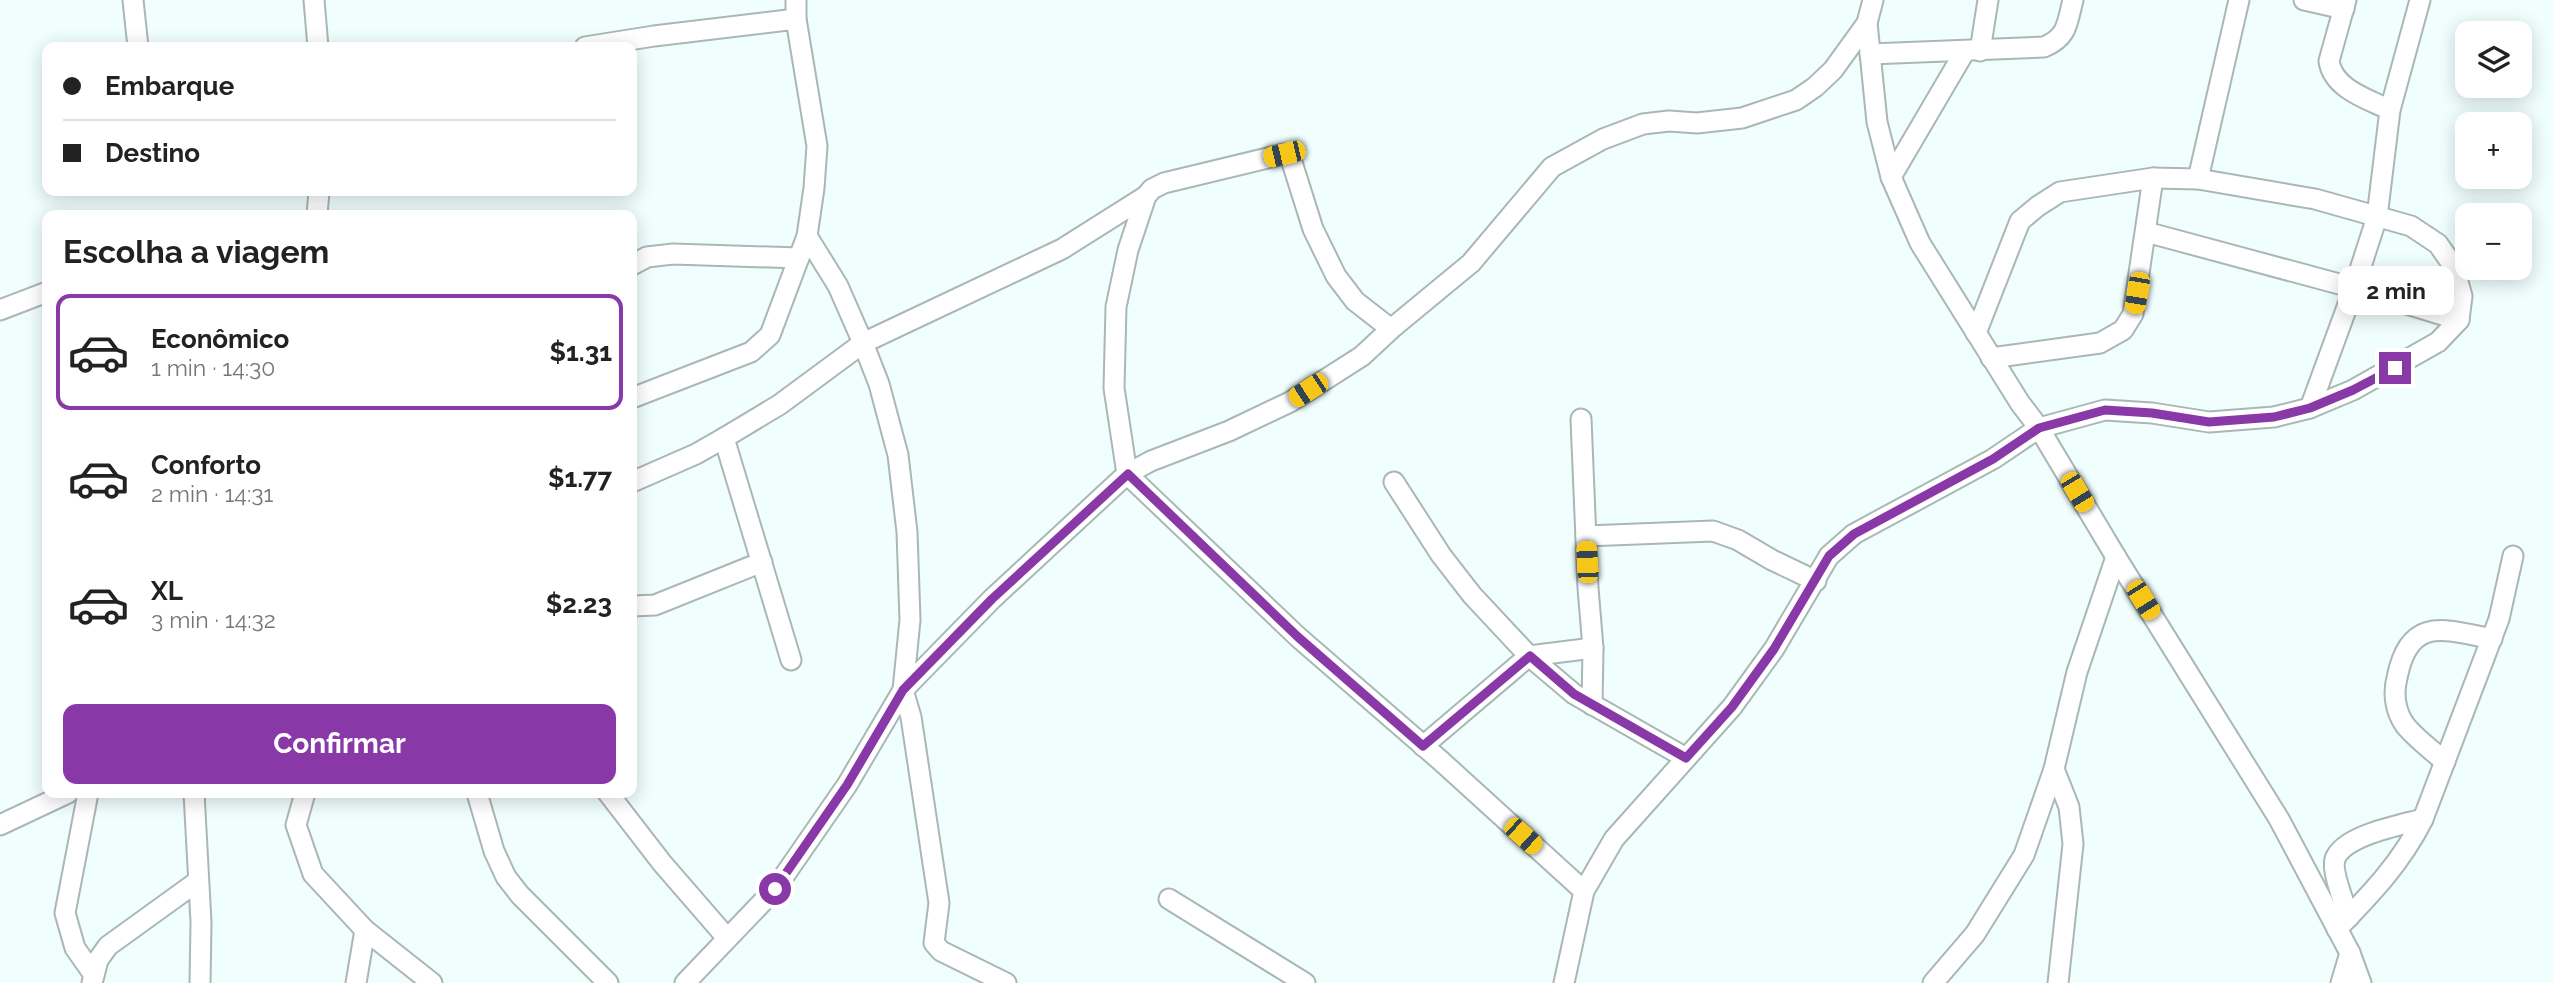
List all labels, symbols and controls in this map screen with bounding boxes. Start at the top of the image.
map controls [2455,21,2532,280]
button: layers [2455,21,2532,98]
text: Embarque [105,71,234,101]
button: + [2455,112,2532,189]
text: Destino [105,138,200,168]
car [1262,139,1307,169]
button: − [2455,203,2532,280]
text: Escolha a viagem [63,233,329,270]
callout: 2 min [2337,266,2453,316]
car [2124,270,2151,316]
text: 2 min [2366,277,2426,304]
icon: car [67,321,130,384]
text: Econômico [151,324,289,354]
text: $1.31 [549,337,612,367]
route end [2379,352,2411,384]
text: 1 min · 14:30 [151,354,275,381]
car [1285,370,1332,410]
icon: car [67,447,130,510]
text: Conforto [151,450,261,480]
text: $1.77 [548,463,612,493]
car [2058,469,2097,515]
text: 2 min · 14:31 [151,480,273,507]
car [1576,540,1599,584]
icon: car [67,573,130,636]
text: XL [151,576,183,606]
car [2123,577,2164,623]
text: $2.23 [546,589,612,619]
text: 3 min · 14:32 [151,606,276,633]
button: Confirmar [63,704,616,784]
car [1501,814,1546,858]
route start [759,873,791,905]

